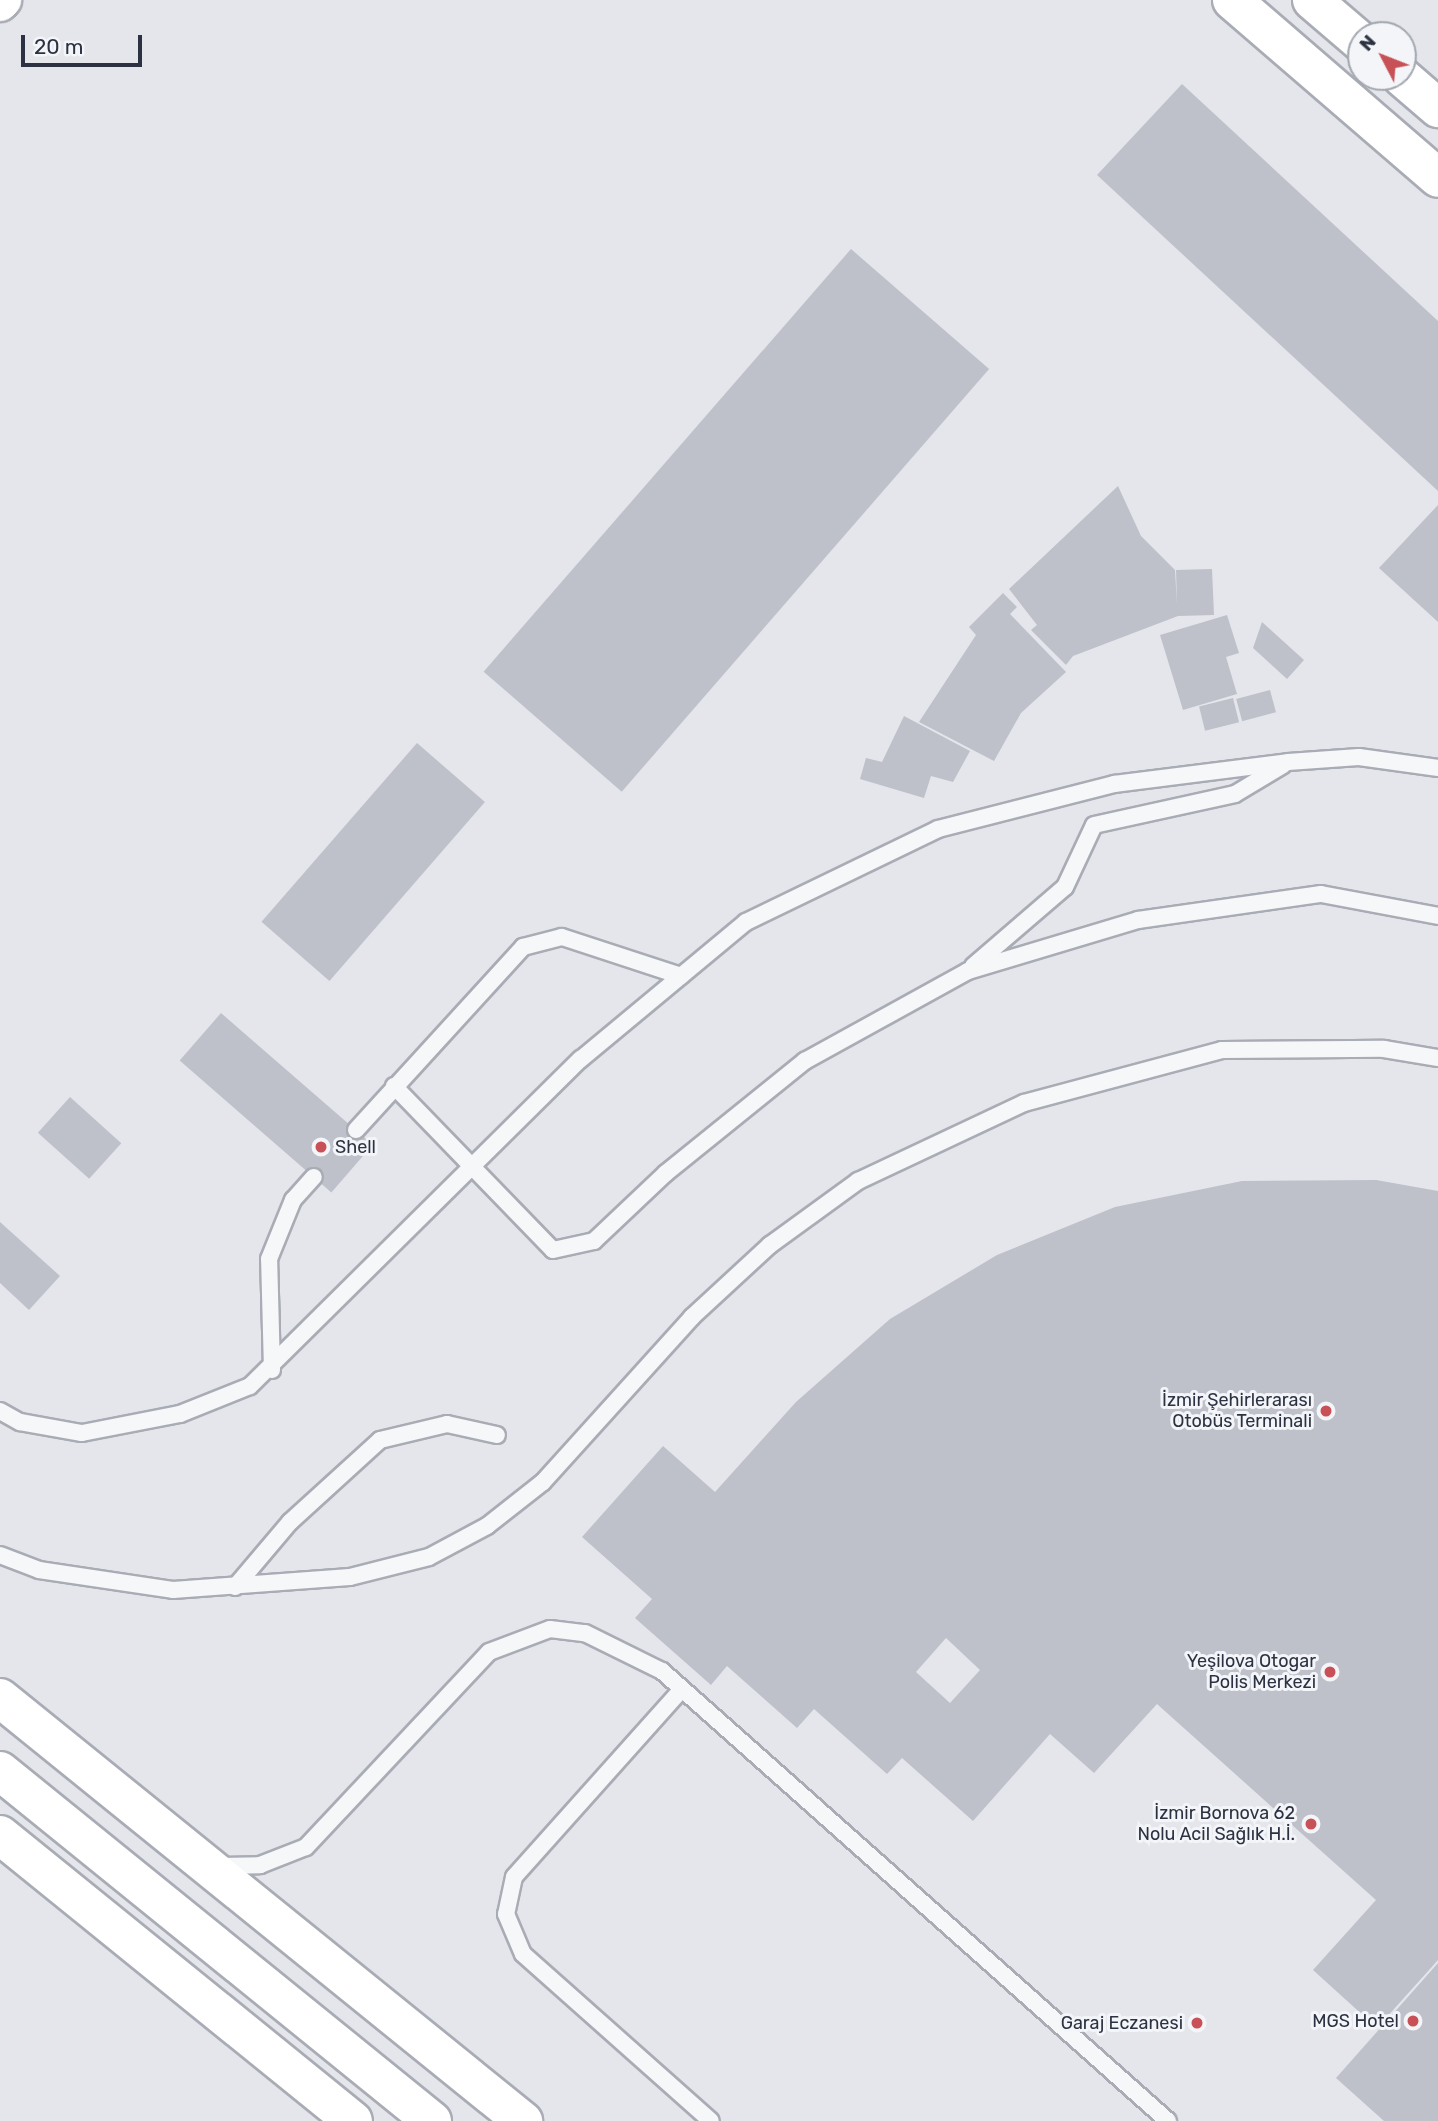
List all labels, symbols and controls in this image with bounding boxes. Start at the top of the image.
scale bar [24,21,145,65]
north arrow [1347,21,1417,91]
text: N [1354,30,1381,56]
text: 20 m [34,34,83,59]
place label: Shell [335,1136,376,1158]
marker: Shell [313,1139,329,1155]
place label: İzmir Şehirlerarası Otobüs Terminali [1162,1390,1312,1432]
marker: İzmir Şehirlerarası Otobüs Terminali [1318,1403,1334,1419]
place label: Yeşilova Otogar Polis Merkezi [1187,1651,1316,1694]
marker: Yeşilova Otogar Polis Merkezi [1322,1664,1338,1680]
place label: İzmir Bornova 62 Nolu Acil Sağlık H.İ. [1137,1803,1295,1846]
marker: İzmir Bornova 62 Nolu Acil Sağlık H.İ. [1301,1814,1321,1834]
place label: MGS Hotel [1312,2010,1399,2032]
place label: Garaj Eczanesi [1061,2012,1183,2034]
marker: MGS Hotel [1405,2013,1421,2029]
marker: Garaj Eczanesi [1189,2015,1205,2031]

